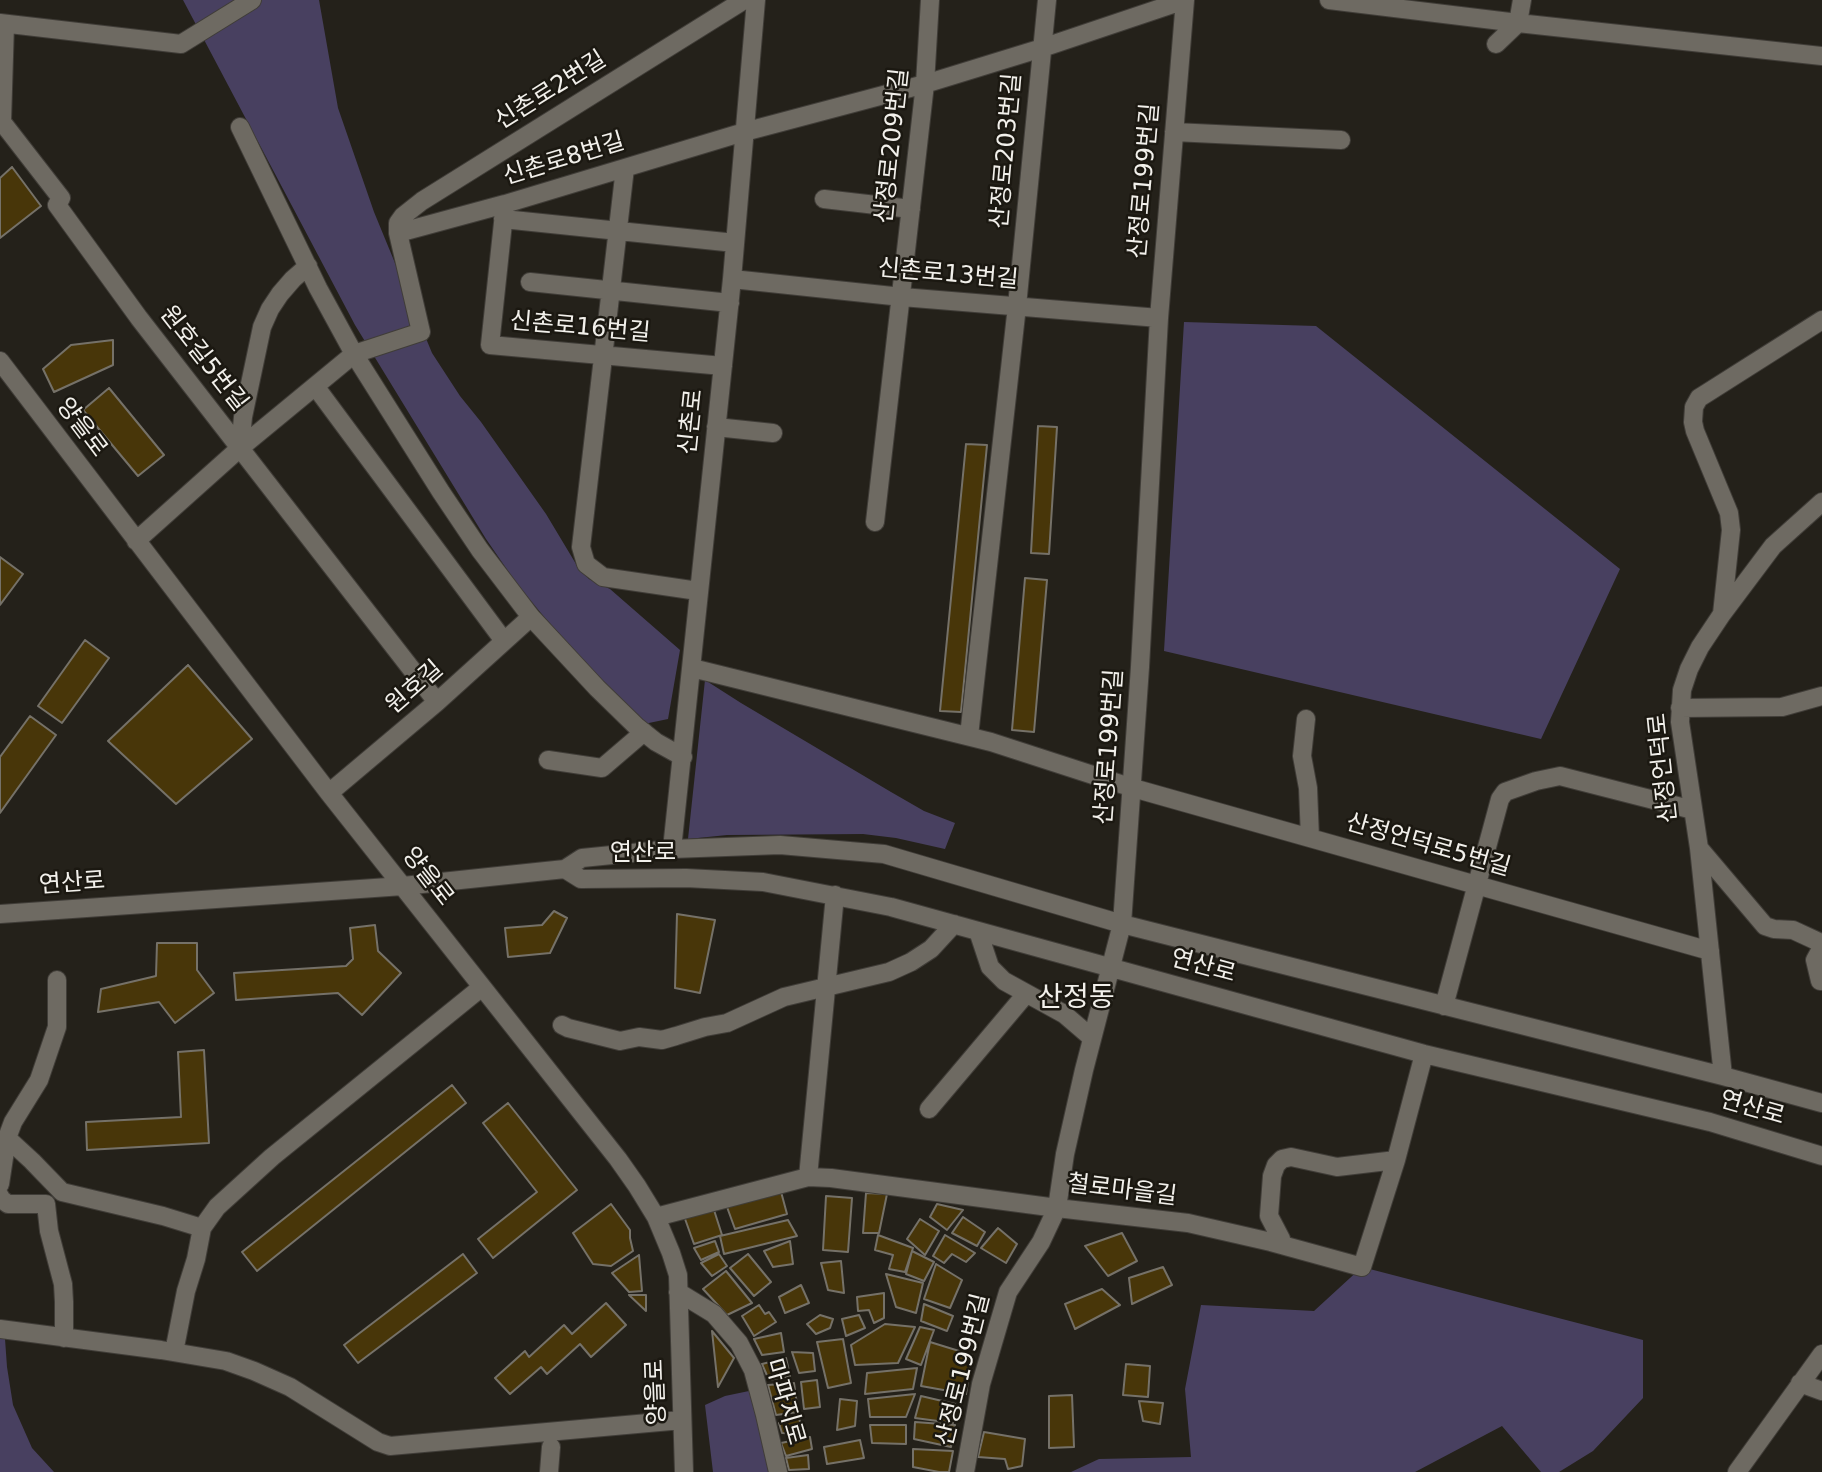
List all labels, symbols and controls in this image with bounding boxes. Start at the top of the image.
street label: 신촌로2번길 [490,45,612,137]
street label: 산정로209번길 [871,67,915,225]
street label: 산정로203번길 [986,72,1028,230]
street label: 산정로199번길 [1124,102,1166,260]
street label: 신촌로8번길 [500,128,628,192]
street label: 신촌로13번길 [877,255,1019,295]
street label: 원호길5번길 [153,301,253,417]
street label: 신촌로16번길 [509,308,651,348]
street label: 신촌로 [674,388,710,456]
street label: 양을로 [50,393,112,463]
street label: 원호길 [381,655,449,721]
street label: 산정로199번길 [1090,668,1130,826]
street label: 산정언덕로 [1644,712,1684,824]
street label: 산정언덕로5번길 [1342,809,1514,883]
street label: 연산로 [610,840,676,868]
street label: 양을로 [395,842,459,912]
street label: 연산로 [38,867,106,901]
street label: 연산로 [1167,945,1239,989]
district label: 산정동 [1037,982,1115,1016]
street label: 연산로 [1716,1086,1788,1132]
street label: 철로마을길 [1065,1170,1179,1212]
street label: 산정로199번길 [931,1291,997,1449]
street label: 마파지로 [758,1356,810,1448]
street label: 양을로 [641,1358,673,1426]

